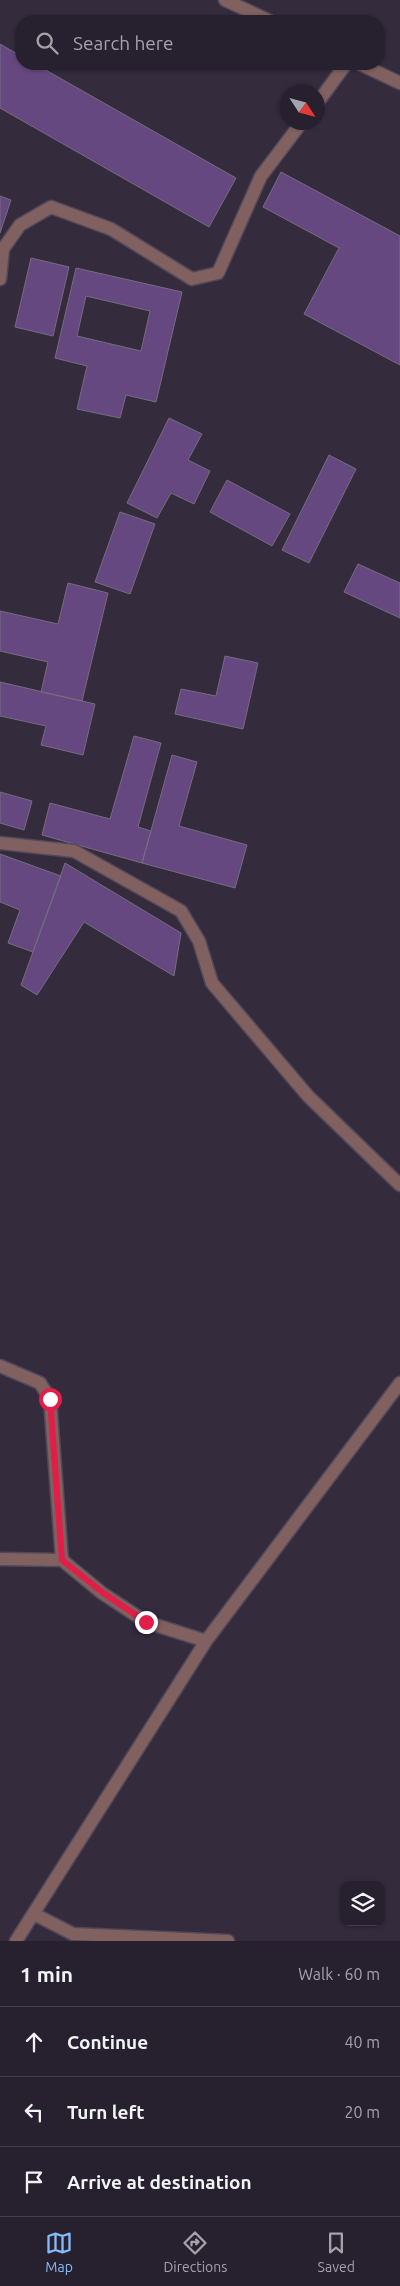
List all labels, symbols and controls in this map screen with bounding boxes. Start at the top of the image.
search box [15,15,385,70]
icon: search [33,29,61,57]
text: Search here [73,32,173,54]
north arrow [280,85,325,130]
route start [39,1388,62,1411]
route end [135,1611,158,1634]
map controls [340,1881,385,1926]
button: layers [340,1881,385,1926]
text: 1 min [20,1962,73,1986]
text: Walk · 60 m [298,1965,380,1983]
icon: ahead [20,2028,48,2056]
text: Continue [67,2031,148,2053]
text: 40 m [344,2033,380,2051]
icon: left [20,2098,48,2126]
text: Turn left [67,2101,145,2123]
text: 20 m [344,2103,380,2121]
icon: arrive [20,2168,48,2196]
text: Arrive at destination [67,2171,252,2193]
tab: Map [45,2229,73,2275]
tab: Directions [163,2229,227,2275]
tab: Saved [318,2229,355,2275]

